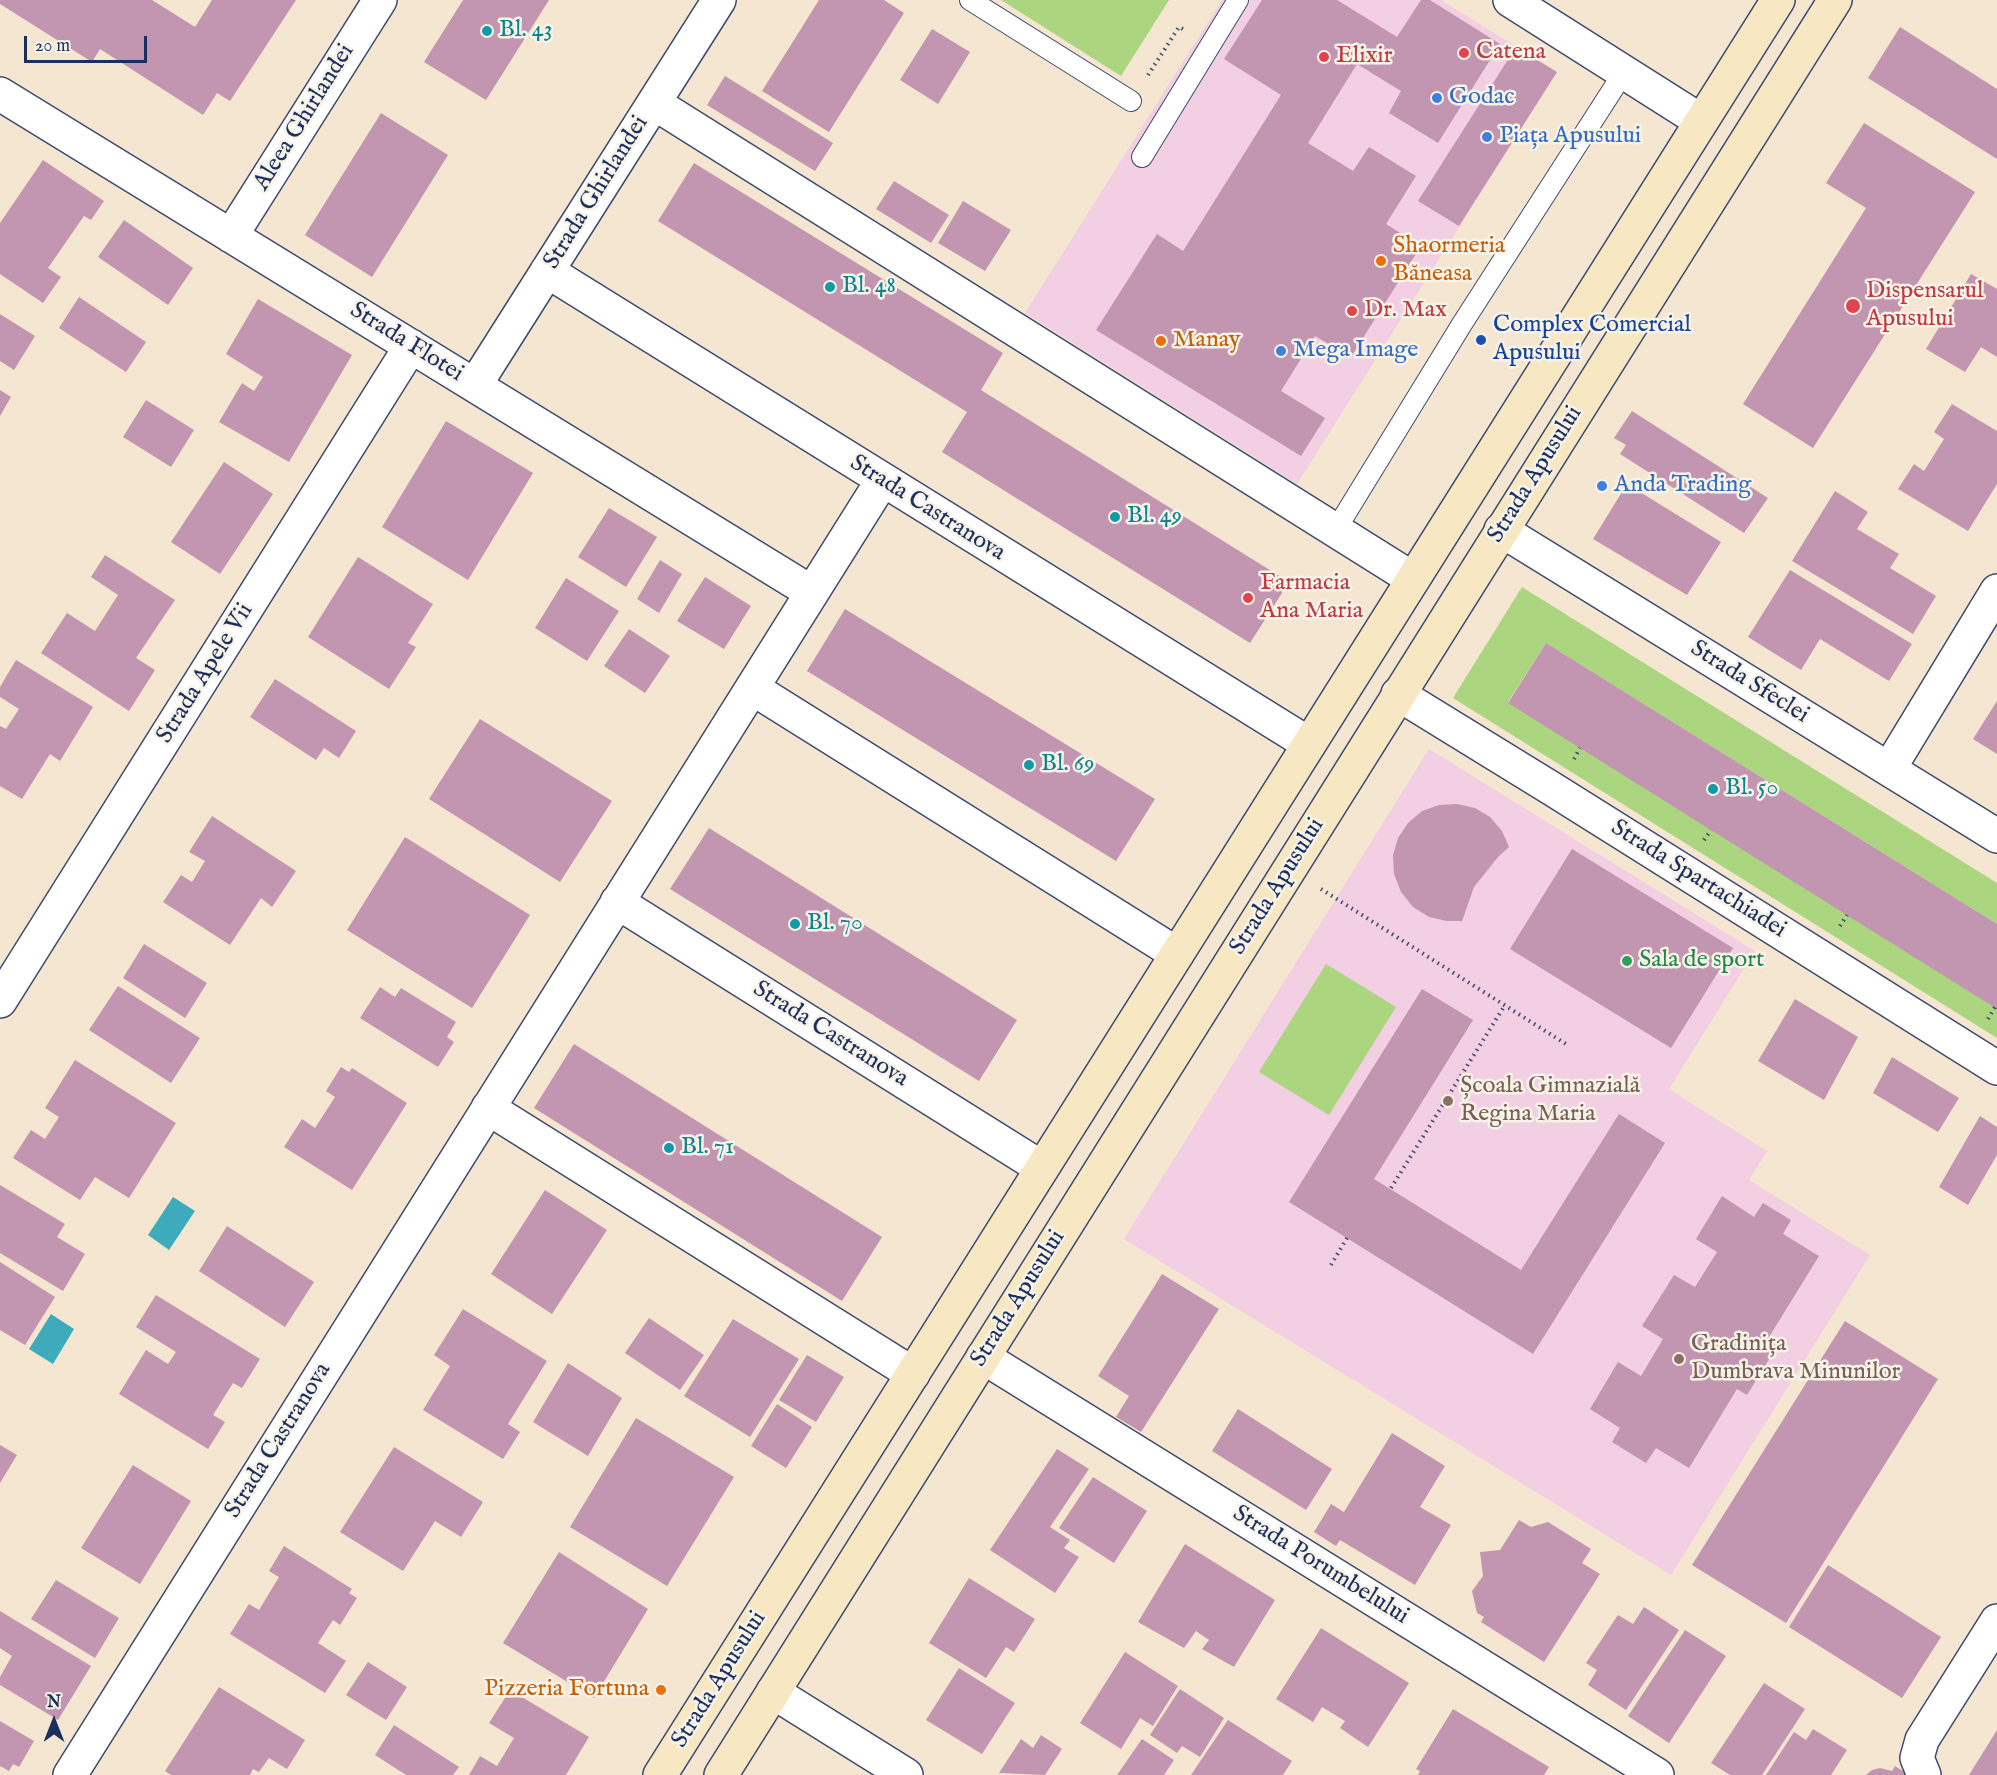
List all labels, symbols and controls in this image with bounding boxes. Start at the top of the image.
place label: Bl. 43 [499,17,553,45]
scale bar [27,24,150,62]
marker: Bl. 43 [480,24,494,38]
text: 20 m [35,35,70,58]
street label: Aleea Ghirlandei [248,39,362,197]
place label: Catena [1476,39,1546,67]
place label: Elixir [1336,43,1393,71]
marker: Catena [1457,46,1471,60]
marker: Elixir [1317,50,1331,64]
place label: Godac [1449,84,1514,112]
marker: Godac [1430,91,1444,105]
street label: Strada Ghirlandei [538,111,656,275]
place label: Piața Apusului [1499,123,1641,151]
marker: Piața Apusului [1480,130,1494,144]
place label: Shaormeria Băneasa [1393,233,1505,289]
marker: Shaormeria Băneasa [1374,254,1388,268]
place label: Bl. 48 [842,273,896,301]
place label: Dispensarul Apusului [1866,278,1984,334]
marker: Bl. 48 [823,280,837,294]
street label: Strada Flotei [344,297,468,389]
place label: Dr. Max [1364,297,1447,325]
marker: Dispensarul Apusului [1844,297,1862,315]
marker: Dr. Max [1345,304,1359,318]
place label: Complex Comercial Apusului [1493,312,1691,368]
place label: Manay [1173,327,1241,355]
marker: Complex Comercial Apusului [1474,333,1488,347]
marker: Manay [1154,334,1168,348]
place label: Mega Image [1293,337,1418,365]
marker: Mega Image [1274,344,1288,358]
street label: Strada Apusului [1482,401,1590,549]
street label: Strada Castranova [844,450,1010,568]
place label: Anda Trading [1614,472,1751,500]
marker: Anda Trading [1595,479,1609,493]
place label: Bl. 49 [1127,503,1182,531]
marker: Bl. 49 [1108,510,1122,524]
place label: Farmacia Ana Maria [1260,570,1363,626]
marker: Farmacia Ana Maria [1241,591,1255,605]
street label: Strada Apele Vii [151,599,261,749]
street label: Strada Sfeclei [1684,635,1814,731]
place label: Bl. 69 [1041,751,1094,779]
marker: Bl. 69 [1022,758,1036,772]
place label: Bl. 50 [1725,775,1778,803]
marker: Bl. 50 [1706,782,1720,796]
street label: Strada Apusului [1224,813,1332,961]
street label: Strada Spartachiadei [1605,814,1791,946]
place label: Bl. 70 [807,910,863,938]
marker: Bl. 70 [788,917,802,931]
place label: Sala de sport [1639,947,1764,975]
marker: Sala de sport [1620,954,1634,968]
street label: Strada Castranova [747,976,913,1094]
place label: Școala Gimnazială Regina Maria [1460,1073,1640,1129]
marker: Școala Gimnazială Regina Maria [1441,1094,1455,1108]
place label: Bl. 71 [681,1134,734,1162]
marker: Bl. 71 [662,1141,676,1155]
street label: Strada Apusului [965,1225,1073,1373]
place label: Gradinița Dumbrava Minunilor [1691,1331,1900,1387]
marker: Gradinița Dumbrava Minunilor [1672,1352,1686,1366]
street label: Strada Castranova [220,1358,338,1524]
street label: Strada Porumbelului [1227,1500,1413,1632]
street label: Strada Apusului [666,1606,774,1754]
place label: Pizzeria Fortuna [484,1676,649,1704]
marker: Pizzeria Fortuna [654,1683,668,1697]
north arrow [24,1691,84,1751]
text: N [47,1693,61,1713]

